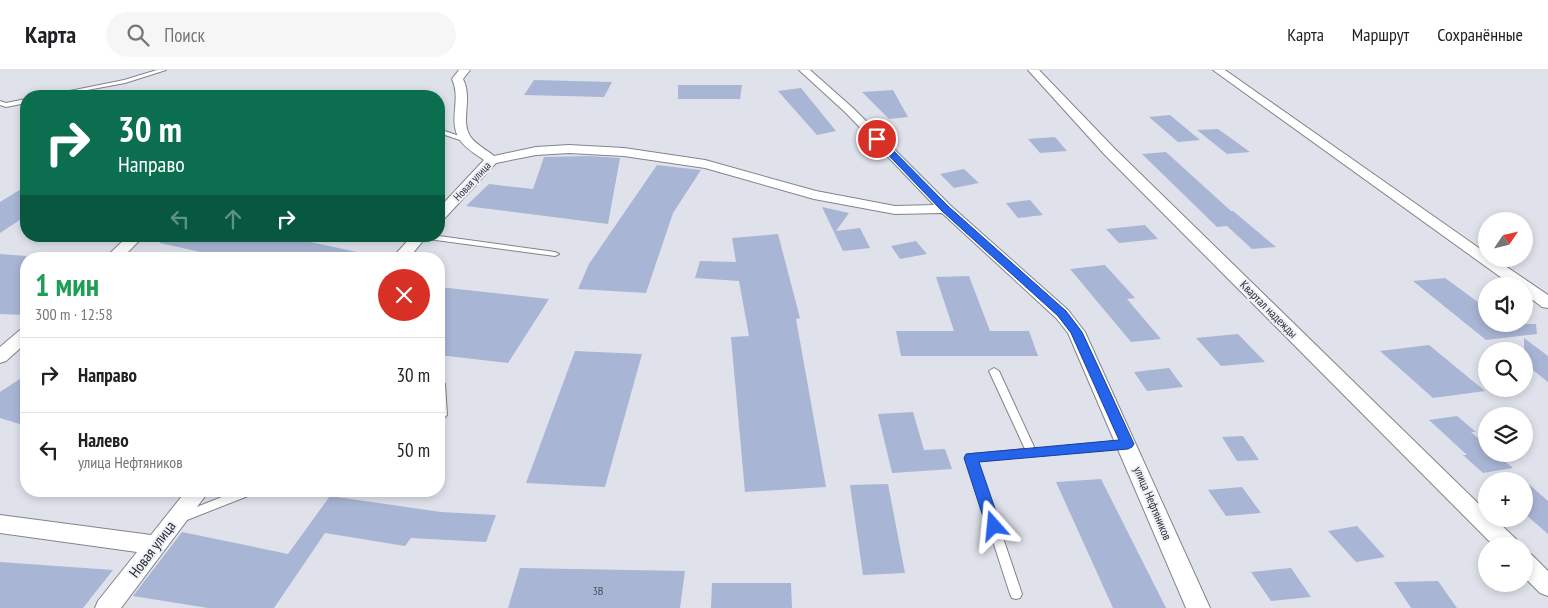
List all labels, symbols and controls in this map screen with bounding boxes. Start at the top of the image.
search box [106,12,456,57]
text: Карта [25,19,76,50]
icon: search [124,21,152,49]
text: Поиск [164,23,205,47]
text: Карта [1287,23,1324,46]
text: Маршрут [1352,23,1409,46]
text: Сохранённые [1437,23,1523,46]
text: 30 m [118,106,182,152]
icon: right [35,110,100,175]
pin [856,118,898,160]
icon: arrive [863,125,891,153]
text: Направо [118,150,185,178]
street label: Новая улица [450,158,494,204]
icon: left [166,205,194,233]
icon: ahead [219,205,247,233]
icon: right [272,205,300,233]
north arrow [1478,212,1532,268]
map controls [1478,212,1533,592]
text: 1 мин [35,265,99,304]
button: close [378,269,430,321]
street label: Квартал надежды [1237,277,1301,341]
button: sound [1478,277,1533,332]
text: 300 m · 12:58 [35,304,113,324]
button: search [1478,342,1533,397]
icon: right [35,361,63,389]
text: Направо [78,363,137,387]
text: 30 m [397,363,430,387]
button: layers [1478,407,1533,462]
text: Налево [78,428,129,452]
icon: left [35,436,63,464]
text: 50 m [397,438,430,462]
text: улица Нефтяников [78,452,183,472]
street label: улица Нефтяников [1131,464,1175,542]
button: + [1478,472,1533,527]
position arrow [967,499,1019,551]
street label: Новая улица [124,517,180,581]
button: − [1478,537,1533,592]
house number: 3В [592,583,604,598]

